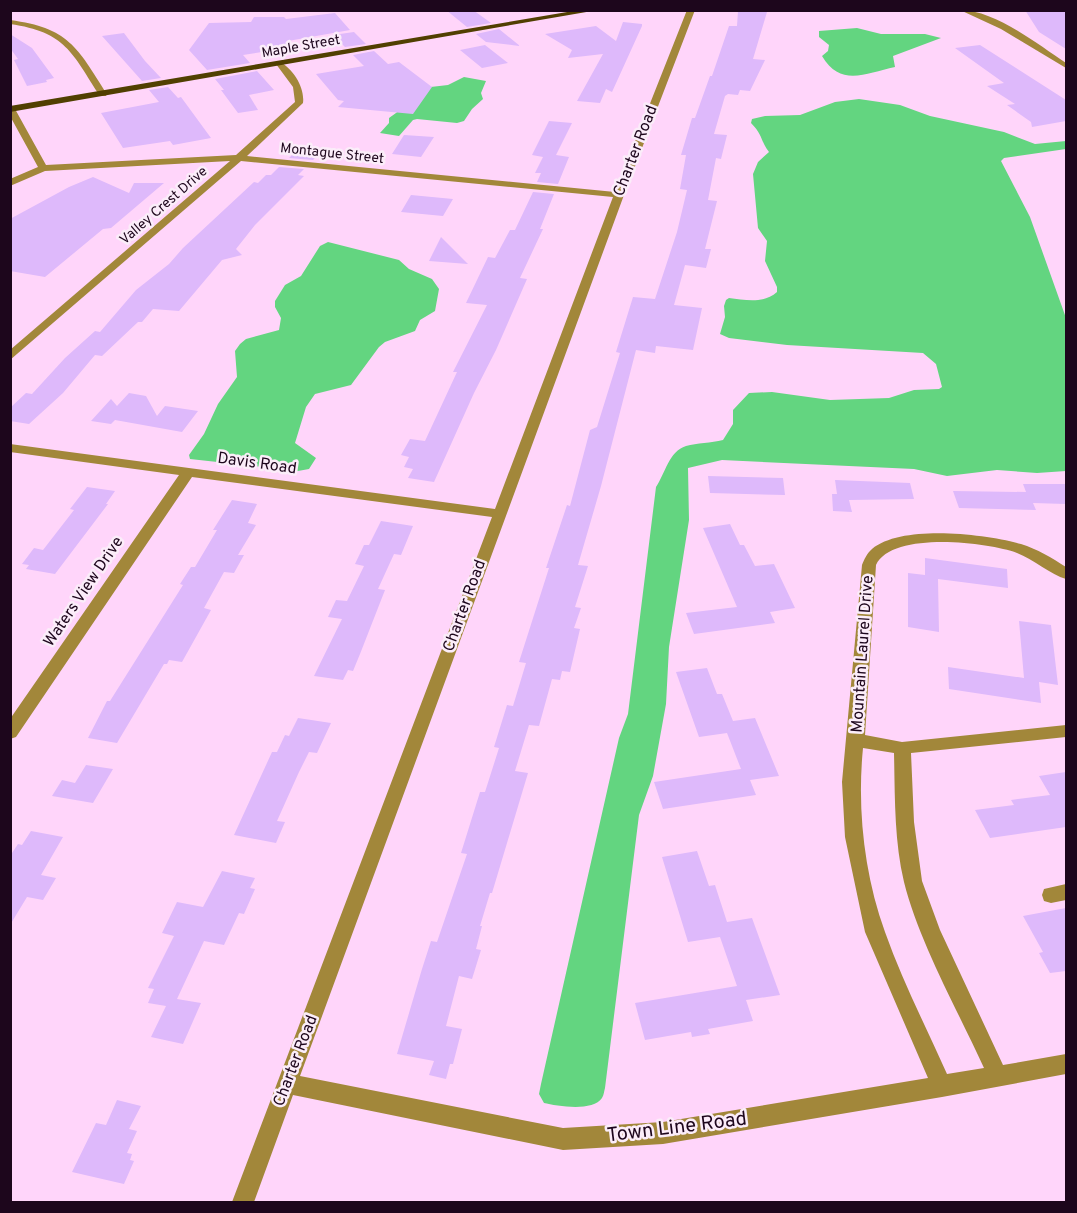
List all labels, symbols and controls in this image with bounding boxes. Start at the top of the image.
street label: Maple Street [260,32,342,62]
street label: Charter Road [609,103,663,199]
street label: Montague Street [279,140,385,168]
street label: Valley Crest Drive [117,163,211,249]
street label: Davis Road [216,449,298,479]
street label: Waters View Drive [40,533,128,651]
street label: Charter Road [439,557,491,655]
street label: Mountain Laurel Drive [848,575,878,733]
street label: Charter Road [269,1013,323,1109]
street label: Town Line Road [606,1107,748,1149]

